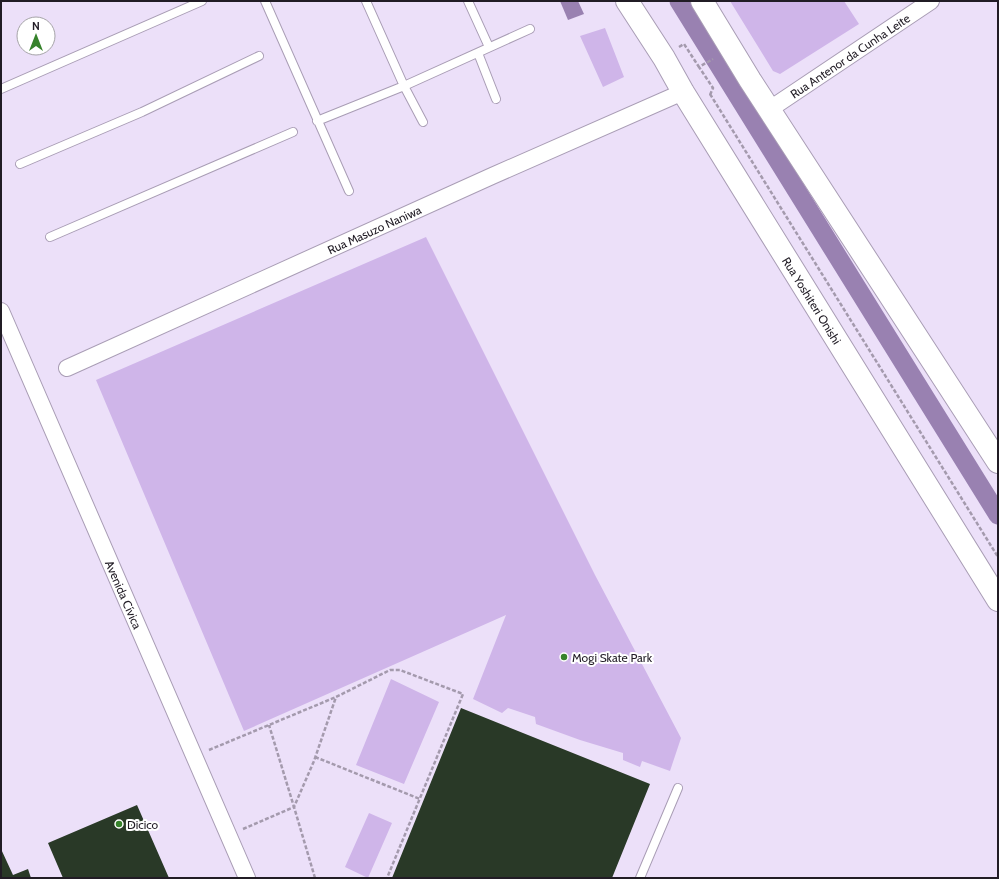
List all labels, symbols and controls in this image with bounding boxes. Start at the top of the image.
street label: Rua Antenor da Cunha Leite [787,10,912,101]
north arrow [16,16,56,56]
text: N [32,19,40,33]
street label: Rua Masuzo Naniwa [325,201,424,257]
street label: Rua Yoshiteri Onishi [779,254,845,347]
street label: Avenida Cívica [103,558,146,631]
place label: Mogi Skate Park [572,650,653,665]
marker: Mogi Skate Park [559,652,569,662]
place label: Dicico [127,817,159,832]
marker: Dicico [114,819,124,829]

